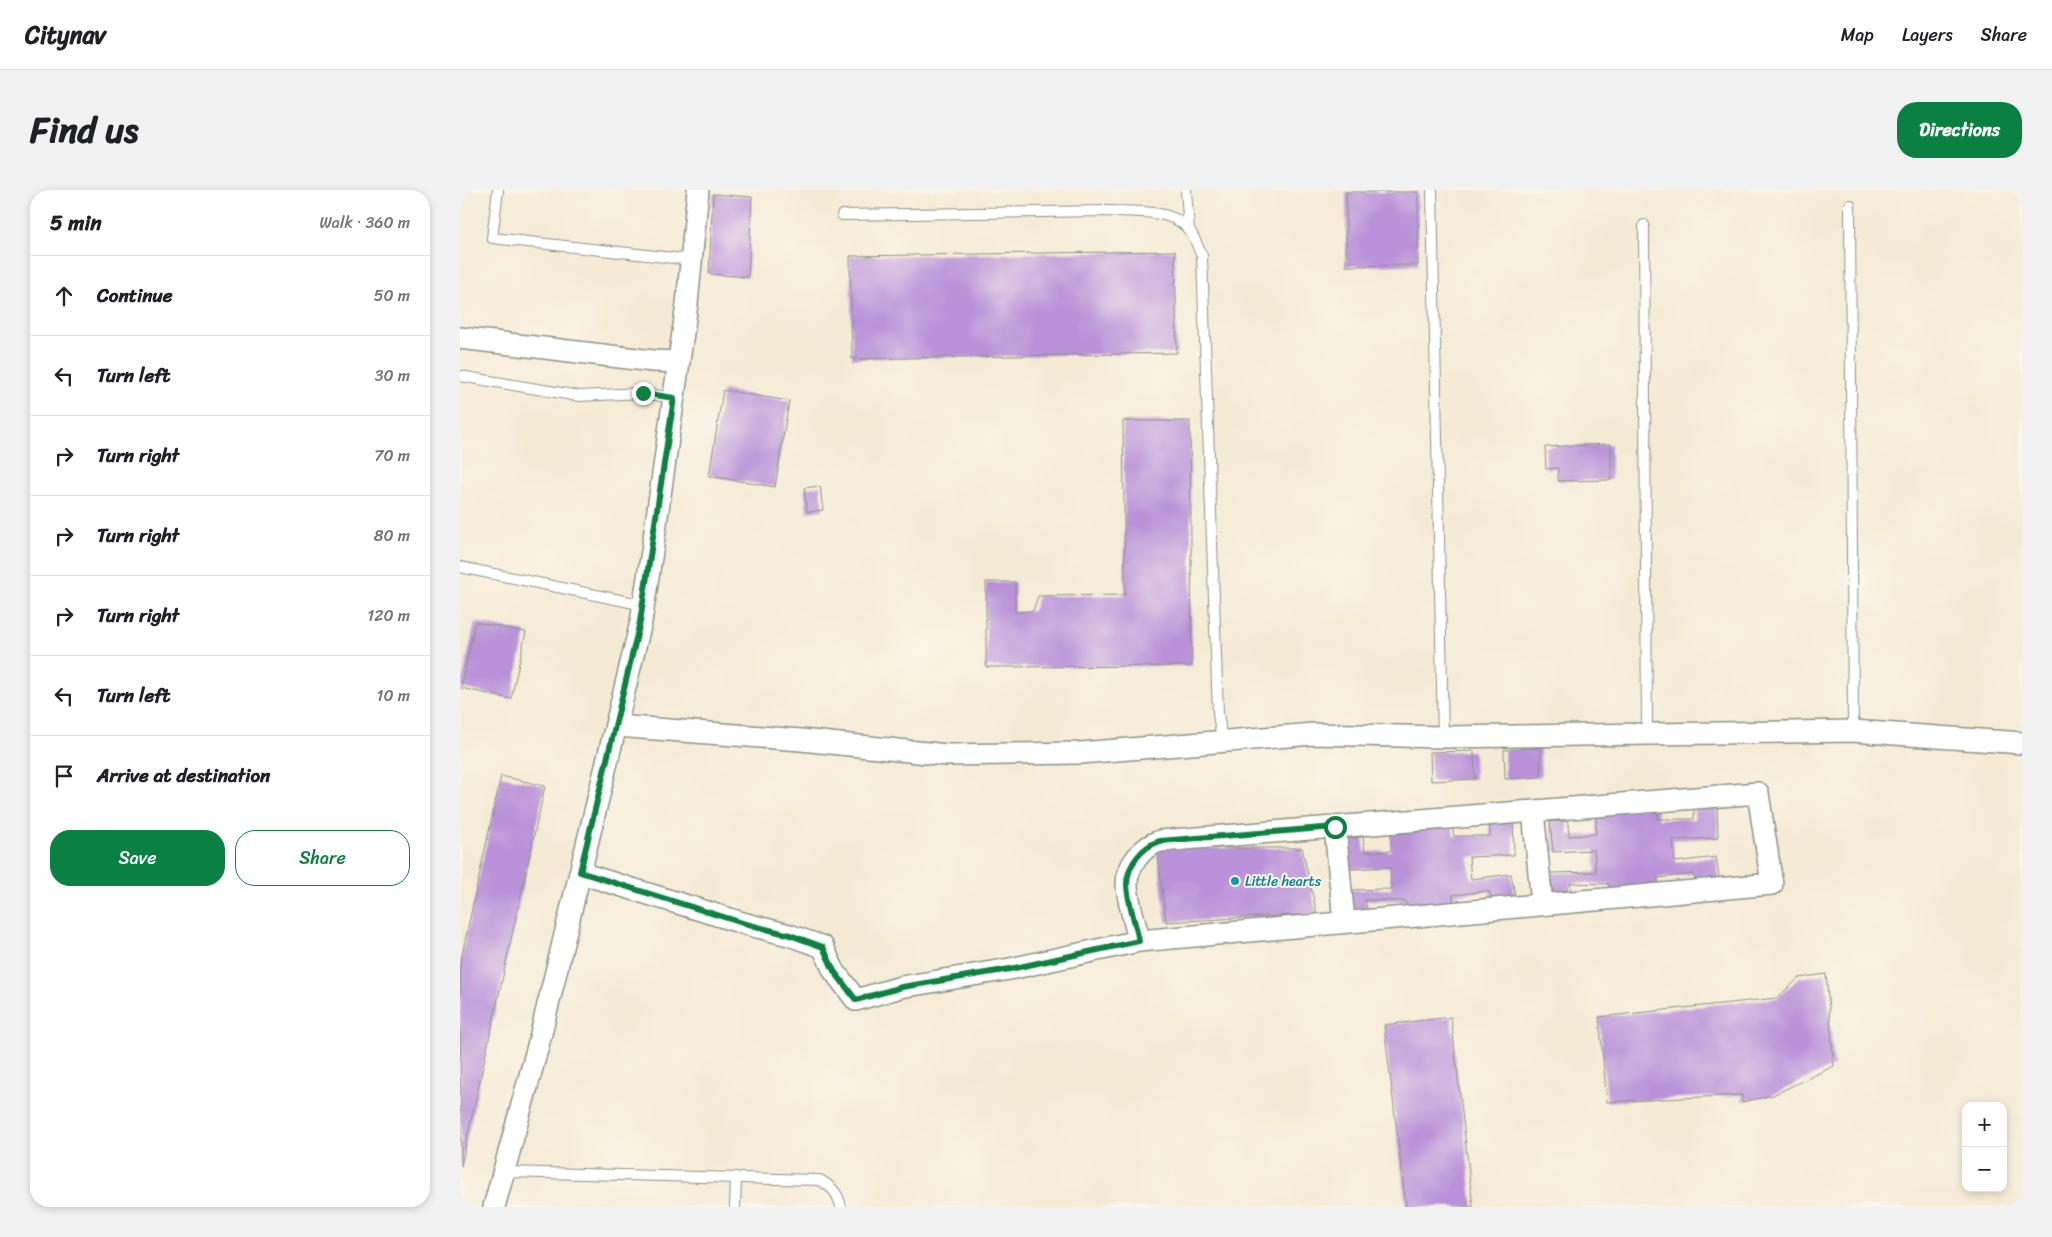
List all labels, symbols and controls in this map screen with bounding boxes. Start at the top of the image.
text: Citynav [25,14,106,56]
text: Map [1841,19,1874,51]
text: Layers [1902,19,1953,51]
text: Share [1981,19,2027,51]
text: Find us [30,99,138,161]
button: Directions [1897,102,2022,158]
text: 5 min [50,204,102,242]
text: Walk · 360 m [320,208,410,237]
text: Continue [97,279,173,312]
text: 50 m [374,281,410,310]
icon: ahead [50,282,78,310]
text: Turn left [97,359,170,392]
text: 30 m [375,361,410,390]
icon: left [50,362,78,390]
route end [632,382,655,405]
text: Turn right [97,439,179,472]
text: 70 m [374,441,410,470]
icon: right [50,442,78,470]
text: Turn right [97,519,179,552]
text: 80 m [374,521,410,550]
icon: right [50,522,78,550]
text: Turn right [97,599,179,632]
text: 120 m [367,601,410,630]
icon: right [50,602,78,630]
text: Turn left [97,679,170,712]
text: 10 m [377,681,410,710]
icon: left [50,682,78,710]
text: Arrive at destination [97,759,270,792]
icon: arrive [50,762,78,790]
route start [1324,816,1347,839]
button: Save [50,830,225,886]
button: Share [235,830,410,886]
place label: Little hearts [1245,869,1322,894]
marker: Little hearts [1229,875,1241,887]
map controls [1962,1102,2007,1192]
button: + [1962,1102,2007,1147]
button: − [1962,1147,2007,1192]

